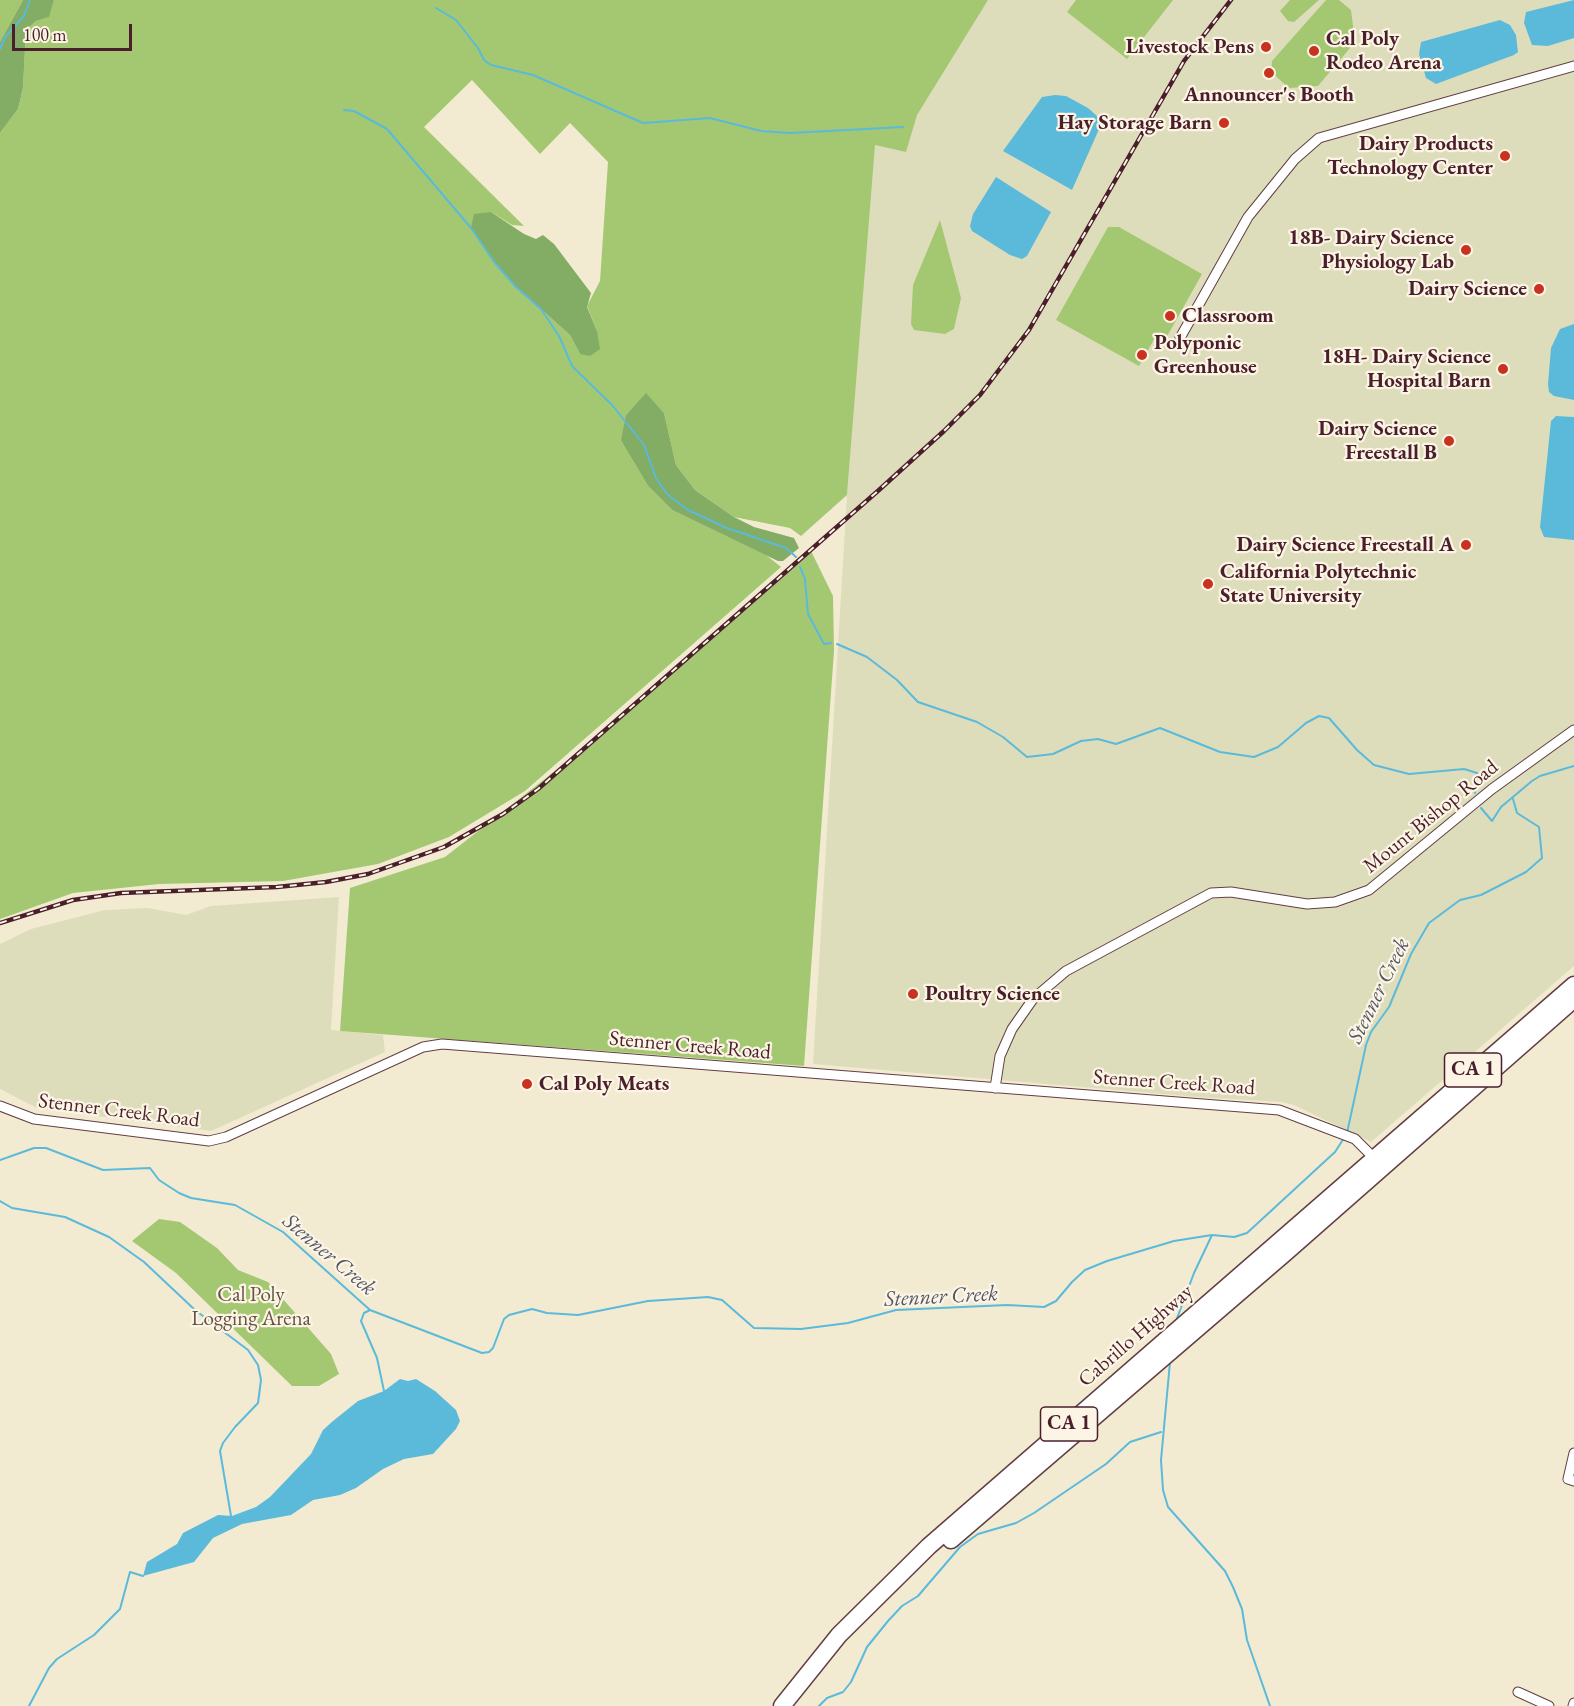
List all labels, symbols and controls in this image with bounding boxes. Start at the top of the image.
scale bar [15,12,135,50]
text: 100 m [23,23,67,46]
place label: Cal Poly Rodeo Arena [1326,26,1441,76]
place label: Livestock Pens [1126,34,1254,60]
marker: Livestock Pens [1259,40,1273,54]
marker: Cal Poly Rodeo Arena [1307,44,1321,58]
marker: Announcer's Booth [1262,66,1276,80]
place label: Announcer's Booth [1184,82,1354,108]
place label: Hay Storage Barn [1058,110,1212,136]
marker: Hay Storage Barn [1217,116,1231,130]
place label: Dairy Products Technology Center [1327,131,1493,181]
marker: Dairy Products Technology Center [1498,149,1512,163]
place label: 18B- Dairy Science Physiology Lab [1288,225,1454,275]
marker: 18B- Dairy Science Physiology Lab [1459,243,1473,257]
place label: Dairy Science [1408,276,1527,302]
marker: Dairy Science [1532,282,1546,296]
place label: Classroom [1182,303,1274,329]
marker: Classroom [1163,309,1177,323]
place label: Polyponic Greenhouse [1154,330,1257,380]
place label: 18H- Dairy Science Hospital Barn [1322,344,1491,394]
marker: Polyponic Greenhouse [1135,348,1149,362]
marker: 18H- Dairy Science Hospital Barn [1496,362,1510,376]
place label: Dairy Science Freestall B [1318,416,1437,466]
marker: Dairy Science Freestall B [1442,434,1456,448]
place label: Dairy Science Freestall A [1237,532,1454,558]
marker: Dairy Science Freestall A [1459,538,1473,552]
place label: California Polytechnic State University [1220,559,1416,609]
marker: California Polytechnic State University [1201,577,1215,591]
street label: Mount Bishop Road [1358,755,1504,879]
water label: Stenner Creek [1342,934,1416,1048]
place label: Poultry Science [925,981,1060,1007]
marker: Poultry Science [906,987,920,1001]
street label: Stenner Creek Road [608,1026,772,1066]
road number: CA 1 [1444,1053,1502,1087]
street label: Stenner Creek Road [1092,1065,1256,1101]
place label: Cal Poly Meats [539,1071,669,1097]
marker: Cal Poly Meats [520,1077,534,1091]
street label: Stenner Creek Road [37,1089,201,1133]
water label: Stenner Creek [277,1208,381,1302]
street label: Cabrillo Highway [1073,1279,1199,1393]
water label: Stenner Creek [883,1281,999,1313]
park label: Cal Poly Logging Arena [191,1282,311,1332]
road number: CA 1 [1040,1407,1098,1441]

